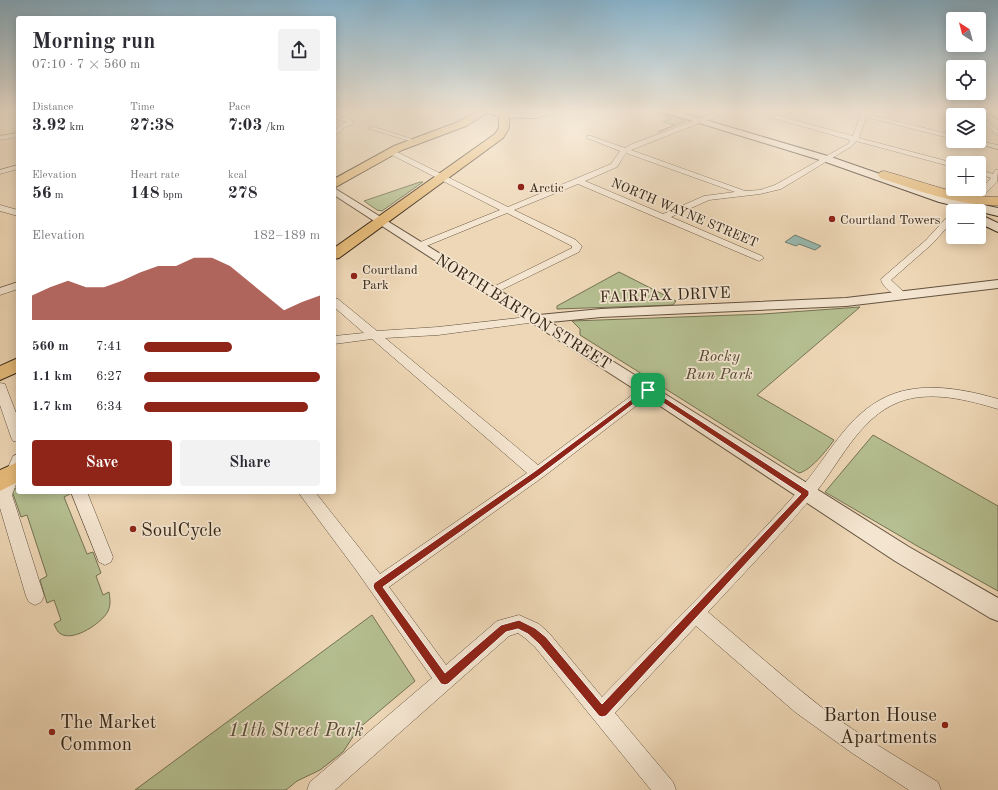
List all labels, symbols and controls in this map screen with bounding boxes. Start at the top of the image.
north arrow [946,12,986,52]
map controls [946,12,986,244]
button: share [278,29,320,71]
text: Morning run [32,31,155,53]
text: 07:10 · 7 × 560 m [32,58,140,71]
button: locate [946,60,986,100]
text: Distance [32,102,73,113]
text: Time [130,102,155,113]
text: Pace [228,102,250,113]
button: layers [946,108,986,148]
text: 3.92 [32,117,66,134]
text: 27:38 [130,117,174,134]
text: 7:03 [228,117,262,134]
text: km [66,122,84,133]
text: /km [262,122,285,133]
button: + [946,156,986,196]
text: Elevation [32,170,77,181]
text: Heart rate [130,170,179,181]
text: kcal [228,170,247,181]
street label: NORTH WAYNE STREET [609,177,760,250]
marker: Arctic [516,182,526,192]
place label: Arctic [529,182,564,195]
text: 56 [32,185,52,202]
text: 148 [130,185,160,202]
text: 278 [228,185,258,202]
text: m [52,190,64,201]
text: bpm [160,190,183,201]
button: − [946,204,986,244]
marker: Courtland Towers [827,214,837,224]
place label: Courtland Towers [840,214,941,227]
text: Elevation [32,229,85,242]
text: 182–189 m [253,229,320,242]
street label: NORTH BARTON STREET [432,252,613,373]
place label: Courtland Park [362,264,418,292]
marker: Courtland Park [349,271,359,281]
street label: FAIRFAX DRIVE [599,286,731,306]
text: 560 m [32,340,69,353]
text: 7:41 [96,340,122,353]
park label: Rocky Run Park [684,349,753,383]
text: 1.1 km [32,370,72,383]
text: 6:27 [96,370,122,383]
pin [631,373,665,407]
icon: arrive [637,379,659,401]
text: 1.7 km [32,400,72,413]
text: 6:34 [96,400,122,413]
button: Save [32,440,172,486]
button: Share [180,440,320,486]
place label: SoulCycle [141,522,222,541]
marker: SoulCycle [128,524,138,534]
place label: Barton House Apartments [824,707,937,748]
place label: The Market Common [60,714,156,755]
marker: Barton House Apartments [940,720,950,730]
park label: 11th Street Park [228,722,364,741]
marker: The Market Common [47,727,57,737]

